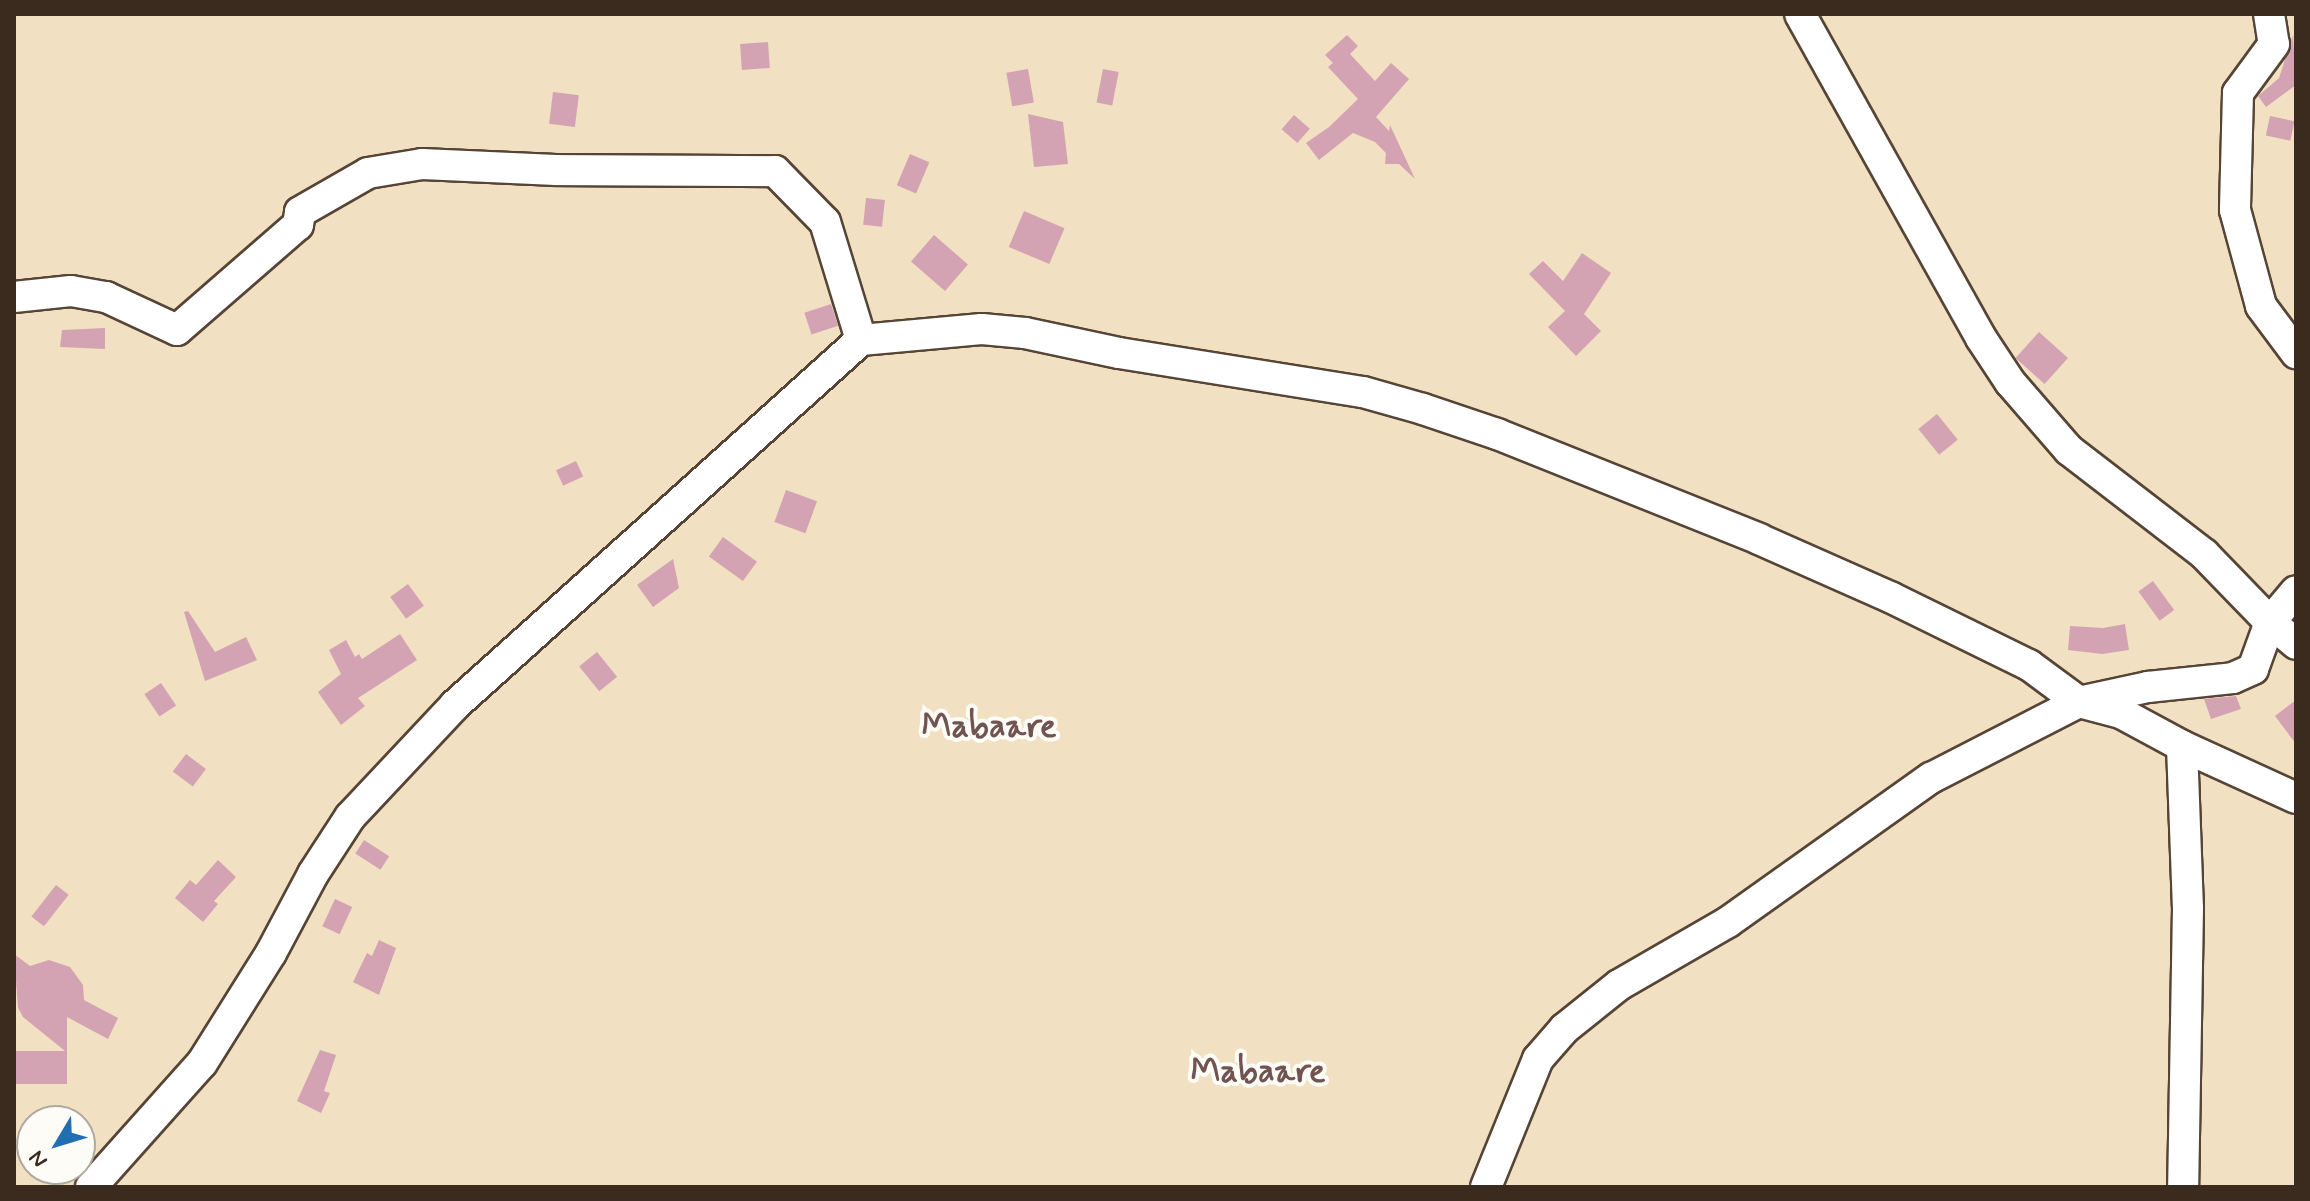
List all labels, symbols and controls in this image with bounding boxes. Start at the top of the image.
district label: Mabaare [922,707,1056,747]
district label: Mabaare [1191,1052,1325,1092]
north arrow [16,1105,96,1185]
text: N [23,1144,54,1173]

